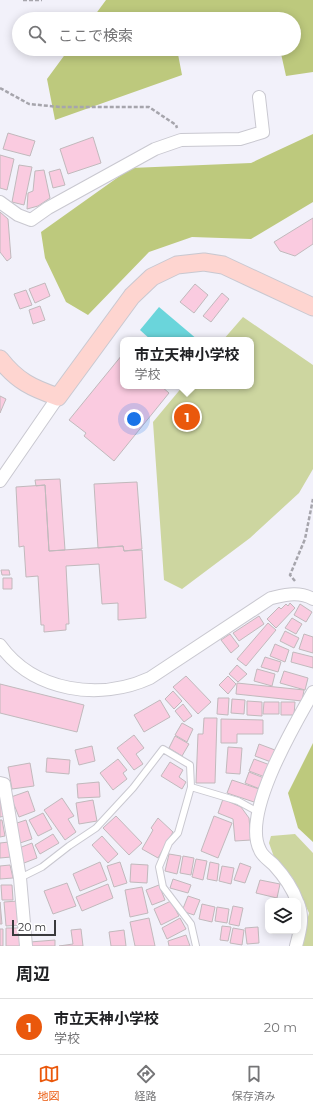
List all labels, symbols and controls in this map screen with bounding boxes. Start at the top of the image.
search box [12,12,301,56]
icon: search [26,23,48,45]
text: ここで検索 [58,26,133,45]
popup [120,337,254,389]
text: 市立天神小学校 [134,345,240,364]
text: 学校 [134,366,161,382]
pin: 1 [174,402,200,432]
your location [124,409,144,429]
map controls [265,898,301,934]
button: layers [265,898,301,934]
scale bar [12,918,56,937]
text: 20 m [18,920,46,934]
text: 周辺 [16,964,50,984]
text: 市立天神小学校 [54,1009,159,1028]
text: 1 [26,1019,32,1035]
text: 20 m [264,1019,297,1035]
text: 学校 [54,1030,80,1046]
tab: 地図 [38,1063,60,1103]
tab: 経路 [135,1063,157,1103]
tab: 保存済み [232,1063,276,1103]

